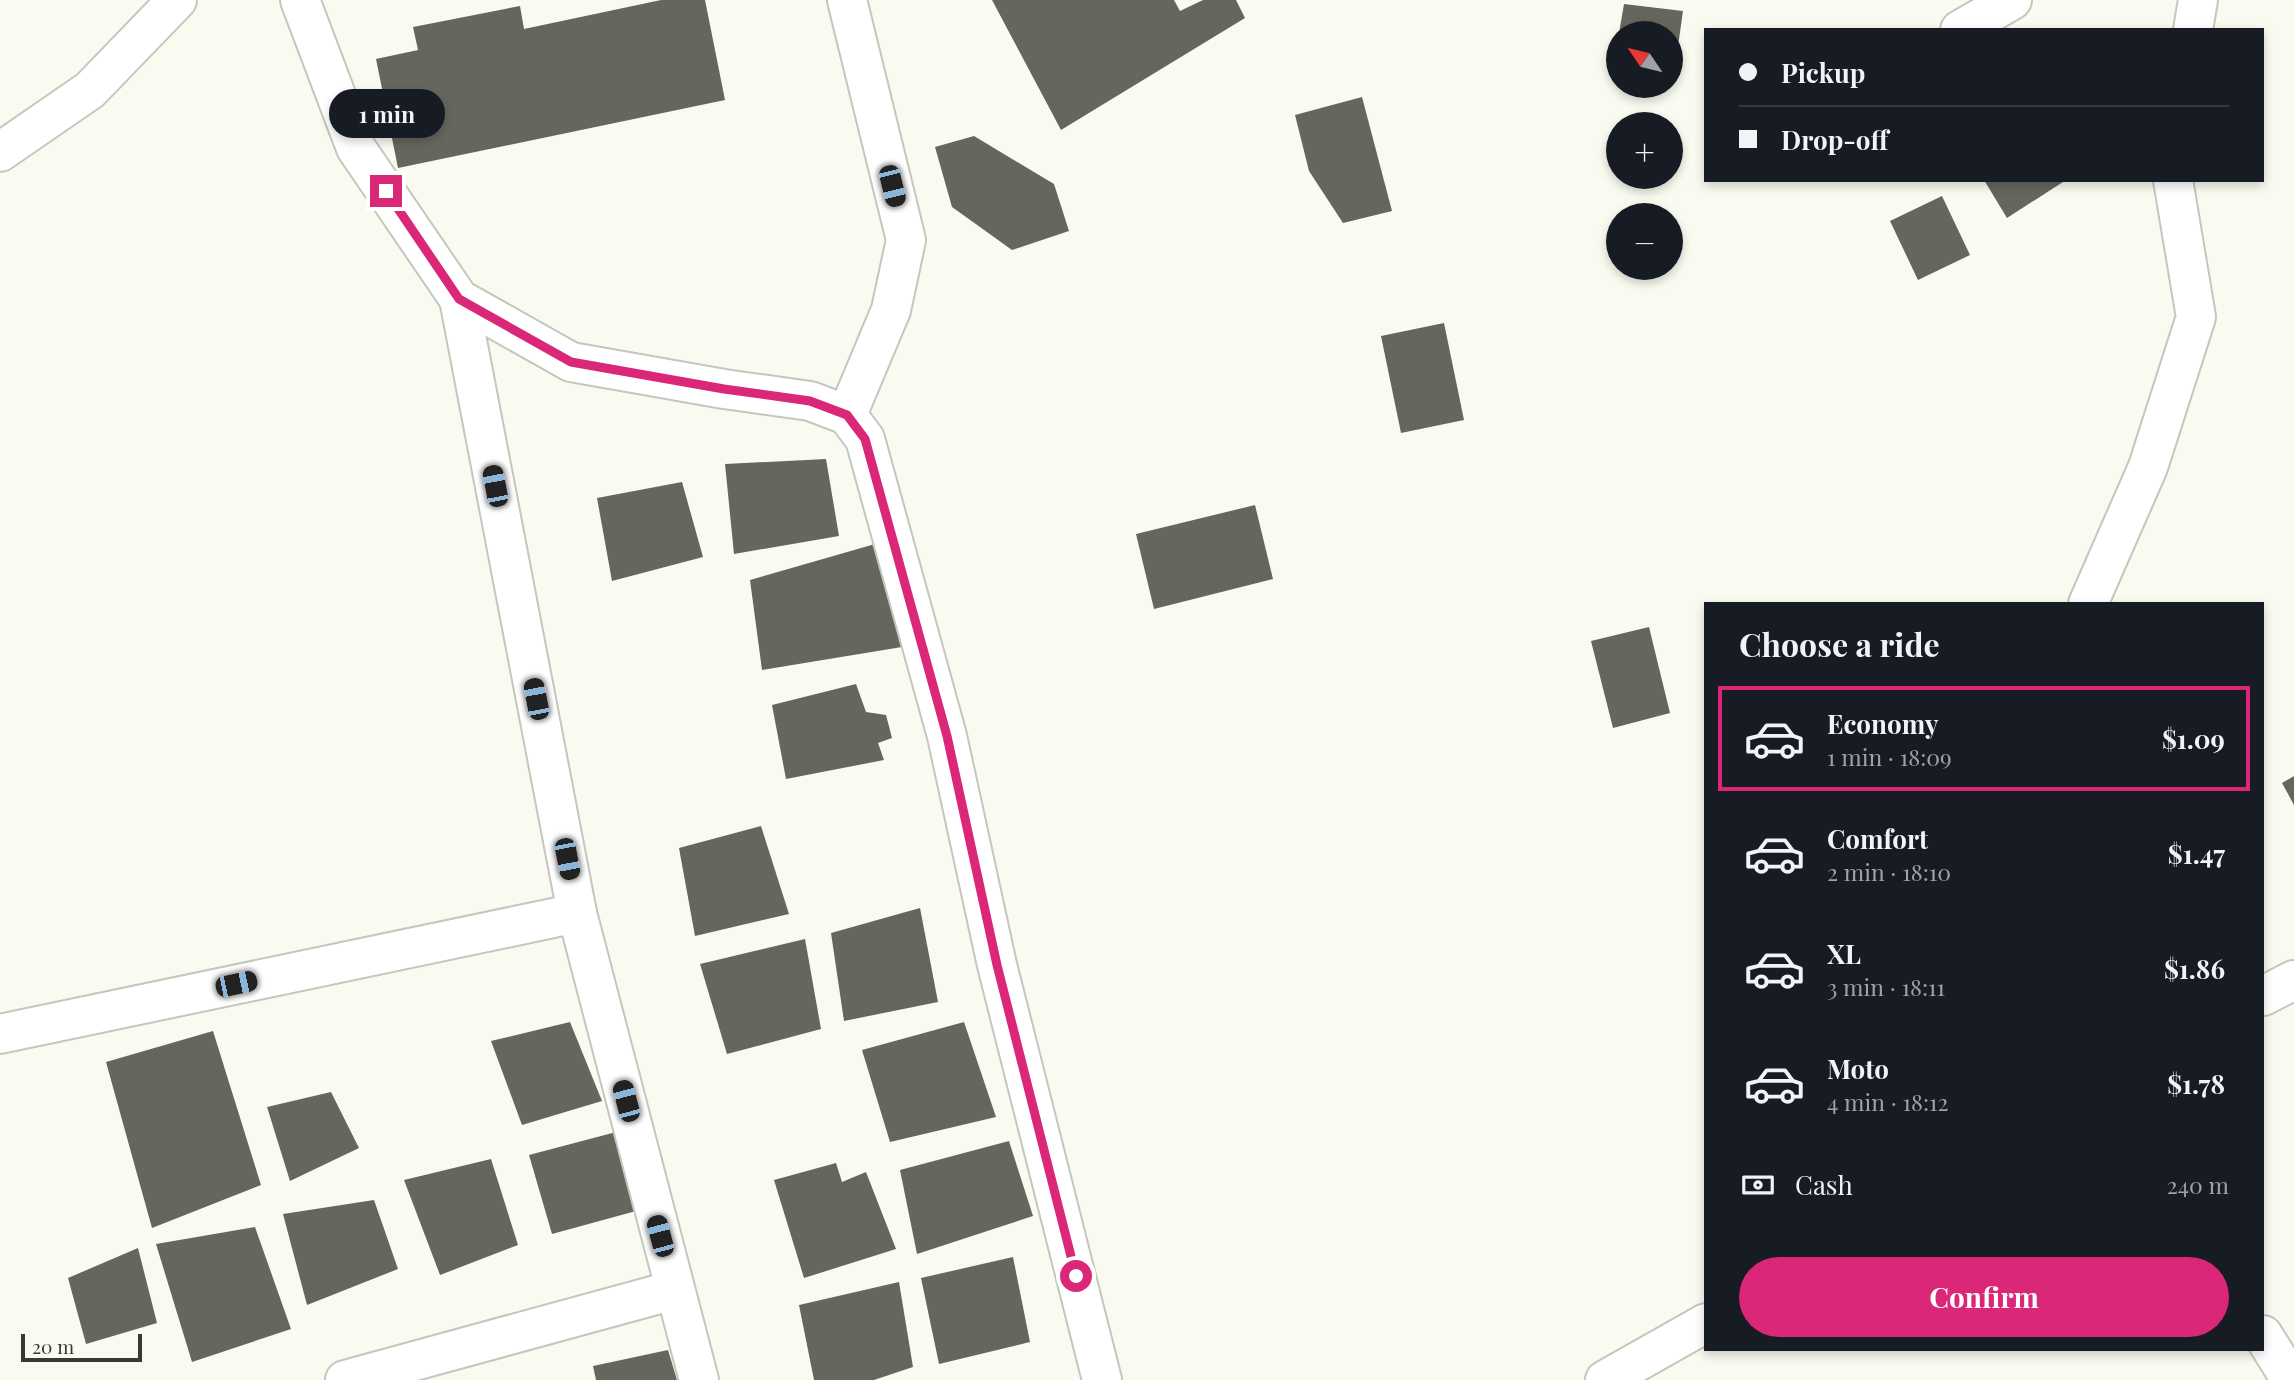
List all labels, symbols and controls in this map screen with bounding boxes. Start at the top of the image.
north arrow [1606,21,1684,98]
map controls [1606,21,1683,280]
text: Pickup [1781,55,1865,90]
callout: 1 min [328,90,444,138]
text: 1 min [359,98,415,129]
button: + [1606,112,1683,189]
text: Drop-off [1781,122,1888,157]
car [877,163,908,209]
route end [370,175,402,207]
button: − [1606,203,1683,280]
car [481,463,510,509]
text: Choose a ride [1739,622,1940,665]
car [522,676,551,722]
text: Economy [1827,706,1938,741]
icon: car [1743,707,1806,770]
text: $1.09 [2162,721,2225,756]
text: 1 min · 18:09 [1827,741,1952,772]
text: Comfort [1827,821,1928,856]
icon: car [1743,822,1806,885]
car [553,836,582,882]
text: $1.47 [2168,836,2225,871]
text: 2 min · 18:10 [1827,856,1951,887]
text: XL [1827,936,1861,971]
icon: car [1743,937,1806,1000]
text: $1.86 [2164,951,2225,986]
car [214,969,259,999]
text: 3 min · 18:11 [1827,971,1945,1002]
text: Moto [1827,1051,1889,1086]
icon: car [1743,1052,1806,1115]
text: $1.78 [2167,1066,2225,1101]
car [611,1078,642,1124]
text: 4 min · 18:12 [1827,1086,1949,1117]
icon: cash [1739,1166,1777,1204]
text: Cash [1795,1167,1853,1202]
text: 240 m [2167,1169,2229,1200]
car [645,1213,676,1259]
button: Confirm [1739,1257,2229,1337]
route start [1060,1260,1092,1292]
scale bar [21,1331,142,1363]
text: 20 m [32,1333,74,1359]

